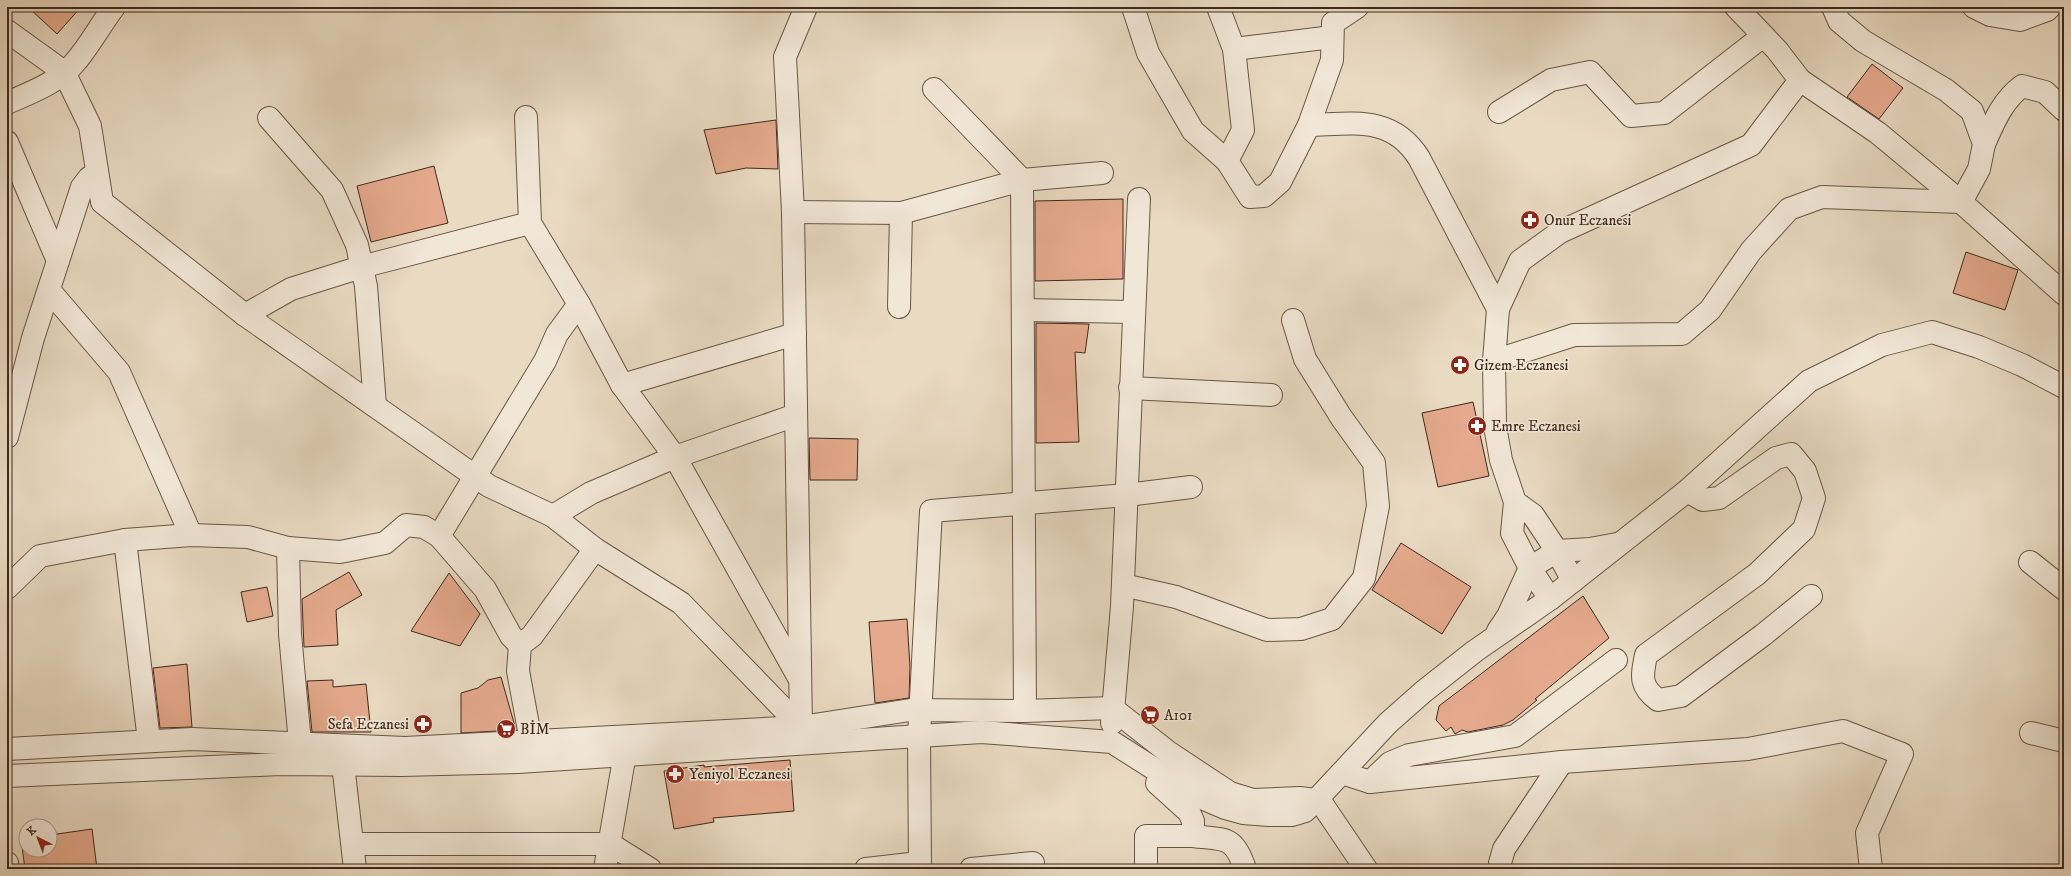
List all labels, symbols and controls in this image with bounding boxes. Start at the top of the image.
pharmacy icon: Onur Eczanesi [1519,209,1541,231]
place label: Onur Eczanesi [1544,211,1631,230]
pharmacy icon: Gizem Eczanesi [1449,354,1471,376]
place label: Gizem Eczanesi [1474,356,1569,375]
pharmacy icon: Emre Eczanesi [1466,415,1488,437]
place label: Emre Eczanesi [1491,417,1581,436]
supermarket icon: A101 [1139,704,1161,726]
place label: A101 [1164,706,1193,725]
pharmacy icon: Sefa Eczanesi [412,713,434,735]
place label: Sefa Eczanesi [328,715,409,734]
supermarket icon: BİM [495,718,517,740]
place label: BİM [520,720,550,739]
pharmacy icon: Yeniyol Eczanesi [664,763,686,785]
place label: Yeniyol Eczanesi [689,765,790,784]
north arrow [18,818,58,858]
text: K [24,823,40,839]

